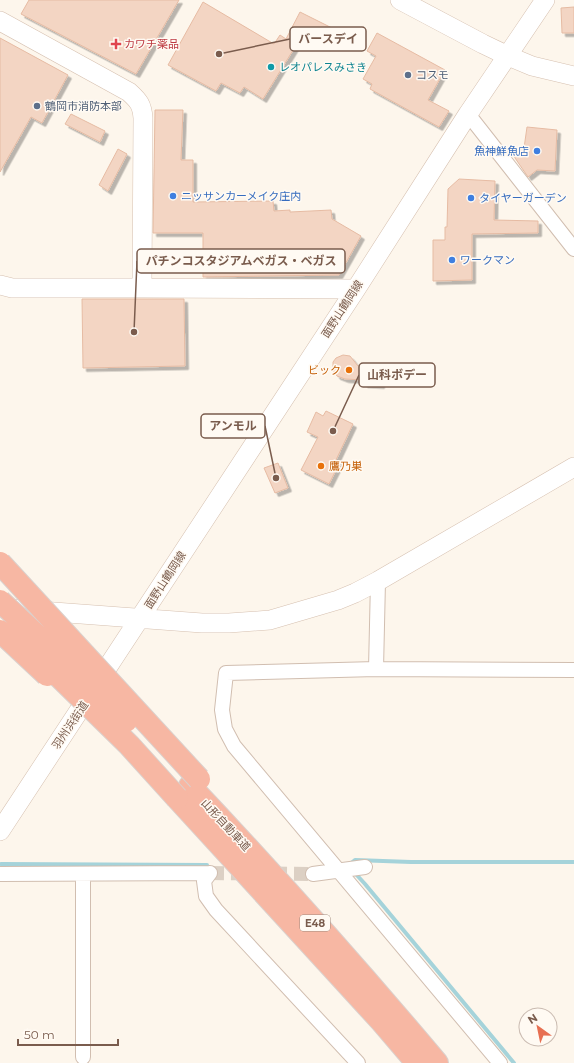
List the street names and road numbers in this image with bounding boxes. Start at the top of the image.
street label: 面野山鶴岡線 [318,278,366,340]
street label: 面野山鶴岡線 [141,549,189,611]
street label: 羽州浜街道 [49,698,91,752]
street label: 山形自動車道 [198,796,254,854]
road number: E48 [300,915,330,931]

